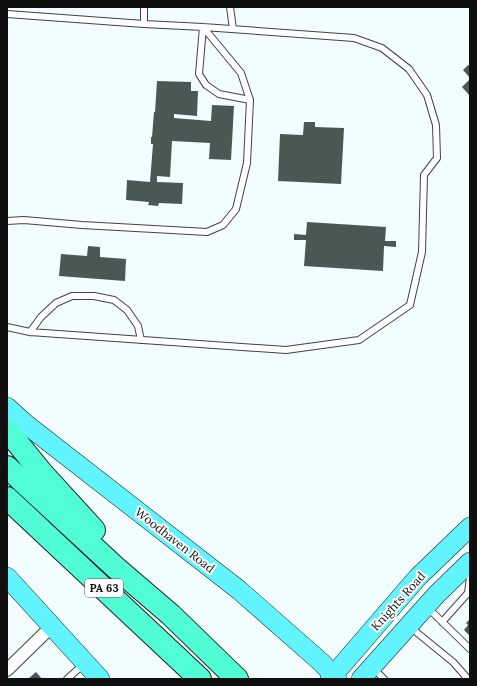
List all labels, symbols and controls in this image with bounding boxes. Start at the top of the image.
street label: Woodhaven Road [132,504,218,576]
street label: Knights Road [368,568,428,634]
road number: PA 63 [85,579,123,597]

